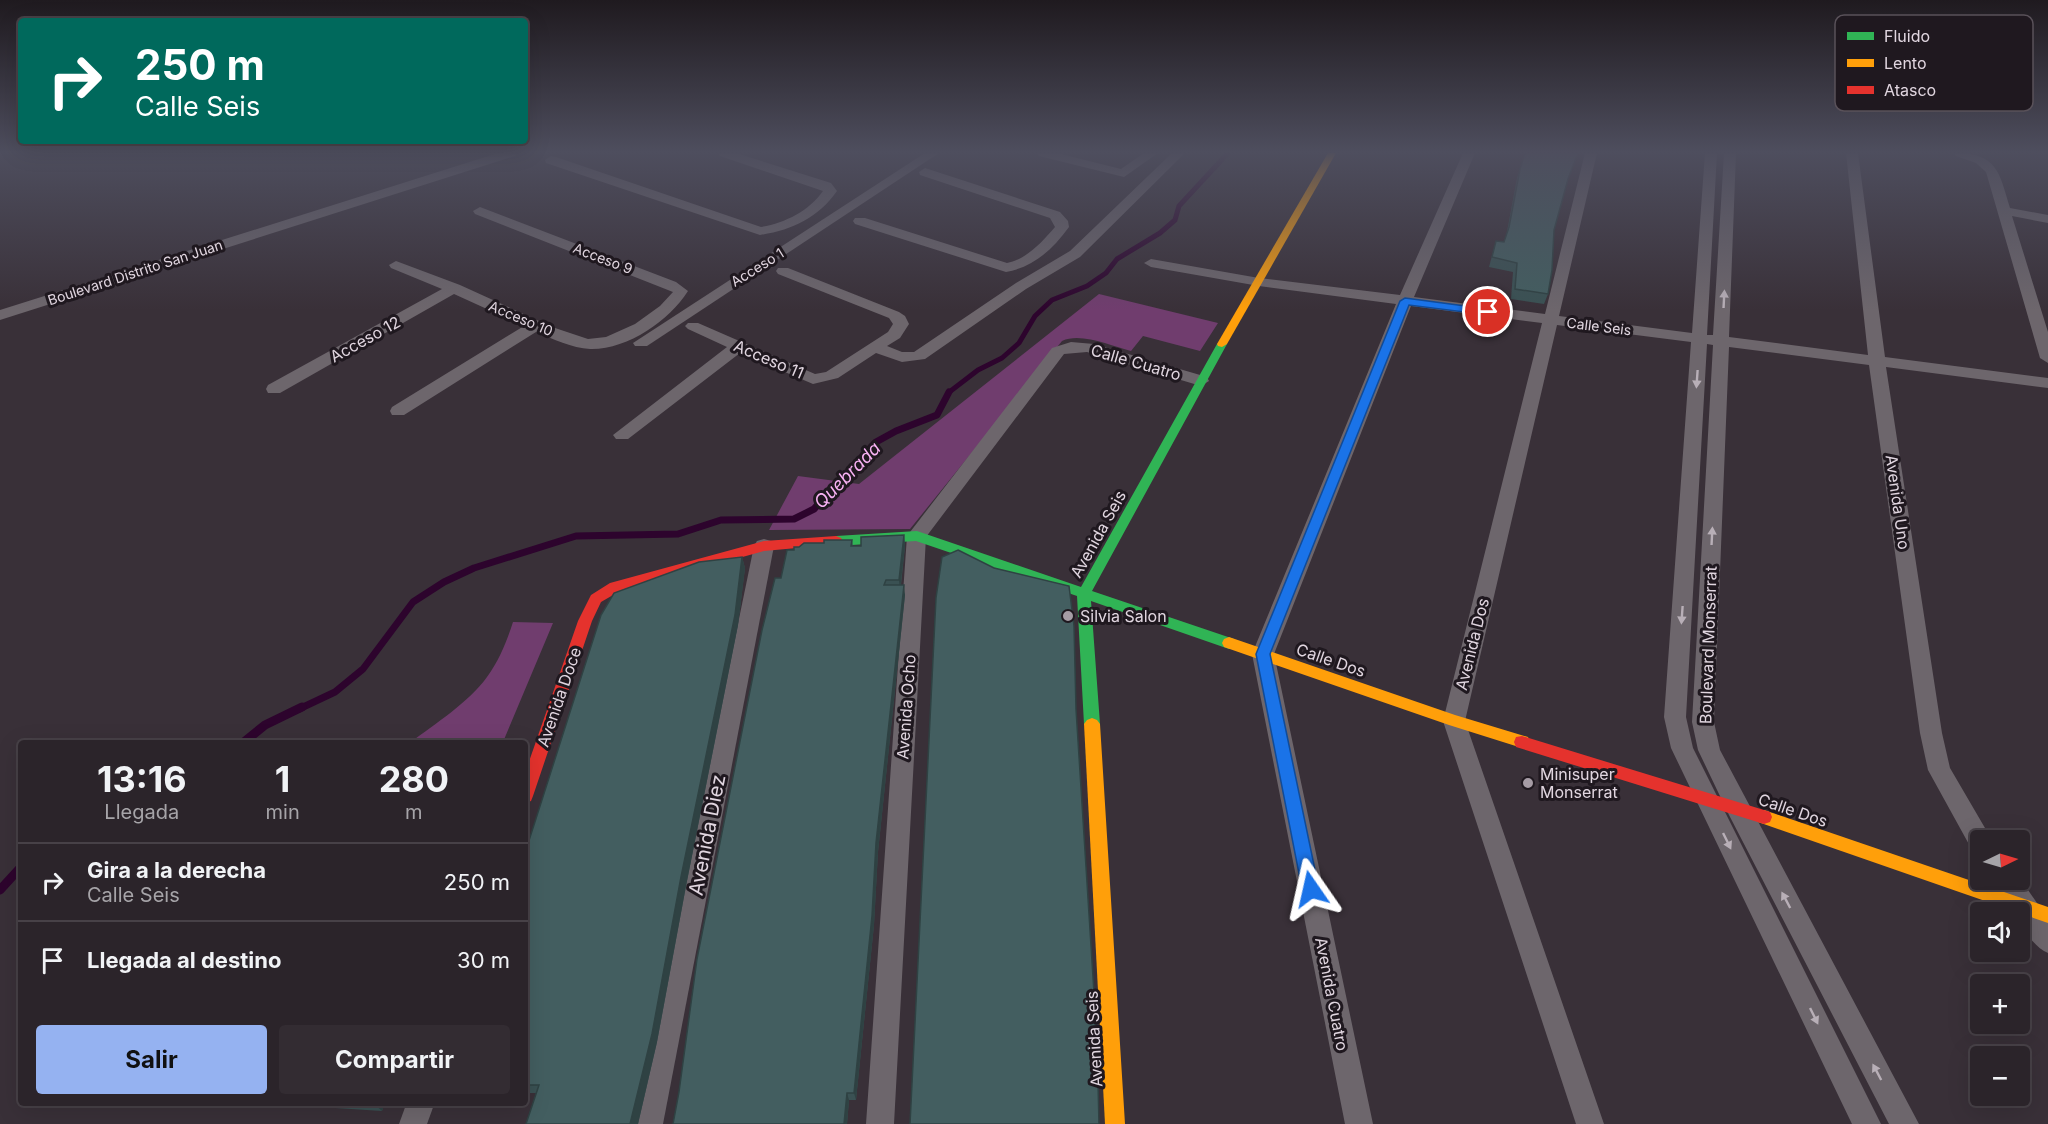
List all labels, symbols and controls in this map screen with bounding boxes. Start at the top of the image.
legend [1835,15,2033,111]
text: Fluido [1884,26,1930,46]
text: 250 m [135,39,265,90]
icon: right [36,42,114,120]
text: Lento [1884,53,1927,73]
text: Atasco [1884,80,1936,100]
text: Calle Seis [135,90,260,123]
street label: Boulevard Distrito San Juan [45,236,225,308]
street label: Acceso 9 [571,239,635,277]
street label: Acceso 1 [727,244,787,290]
pin [1462,286,1513,337]
one-way arrow [1719,289,1728,308]
icon: arrive [1471,295,1504,328]
street label: Acceso 10 [486,297,556,339]
street label: Acceso 12 [326,311,404,367]
street label: Calle Seis [1566,314,1632,338]
street label: Acceso 11 [731,335,807,383]
street label: Calle Cuatro [1089,340,1183,384]
one-way arrow [1692,369,1702,388]
water label: Quebrada [809,437,885,513]
street label: Avenida Uno [1881,453,1915,551]
street label: Avenida Seis [1066,487,1130,581]
one-way arrow [1708,526,1717,545]
street label: Boulevard Monserrat [1695,566,1721,724]
street label: Avenida Dos [1451,596,1493,692]
place label: Silvia Salon [1080,606,1167,626]
one-way arrow [1677,606,1686,625]
marker: Silvia Salon [1061,609,1075,623]
street label: Calle Dos [1294,639,1368,681]
street label: Avenida Doce [533,644,585,750]
street label: Avenida Ocho [892,654,920,760]
text: 13:16 [97,757,187,801]
text: 1 [275,757,290,801]
text: 280 [379,757,449,801]
place label: Minisuper Monserrat [1540,764,1618,802]
street label: Avenida Diez [684,773,730,897]
marker: Minisuper Monserrat [1521,776,1535,790]
street label: Calle Dos [1756,789,1830,831]
text: Llegada [104,800,179,824]
text: min [266,800,300,824]
text: m [405,800,423,824]
north arrow [1970,830,2030,890]
map controls [1970,830,2030,1106]
one-way arrow [1722,833,1732,850]
text: Gira a la derecha [87,857,266,883]
position arrow [1279,857,1343,921]
icon: right [36,866,69,899]
text: 250 m [444,869,510,895]
text: Calle Seis [87,883,180,907]
one-way arrow [1781,891,1791,908]
button: sound [1970,902,2030,962]
street label: Avenida Cuatro [1311,936,1353,1052]
icon: arrive [36,944,69,977]
text: Llegada al destino [87,947,281,973]
text: 30 m [457,947,510,973]
button: + [1970,974,2030,1034]
street label: Avenida Seis [1081,990,1107,1088]
one-way arrow [1808,1007,1818,1025]
button: Salir [36,1025,267,1094]
button: Compartir [279,1025,510,1094]
button: − [1970,1046,2030,1106]
one-way arrow [1873,1064,1882,1081]

